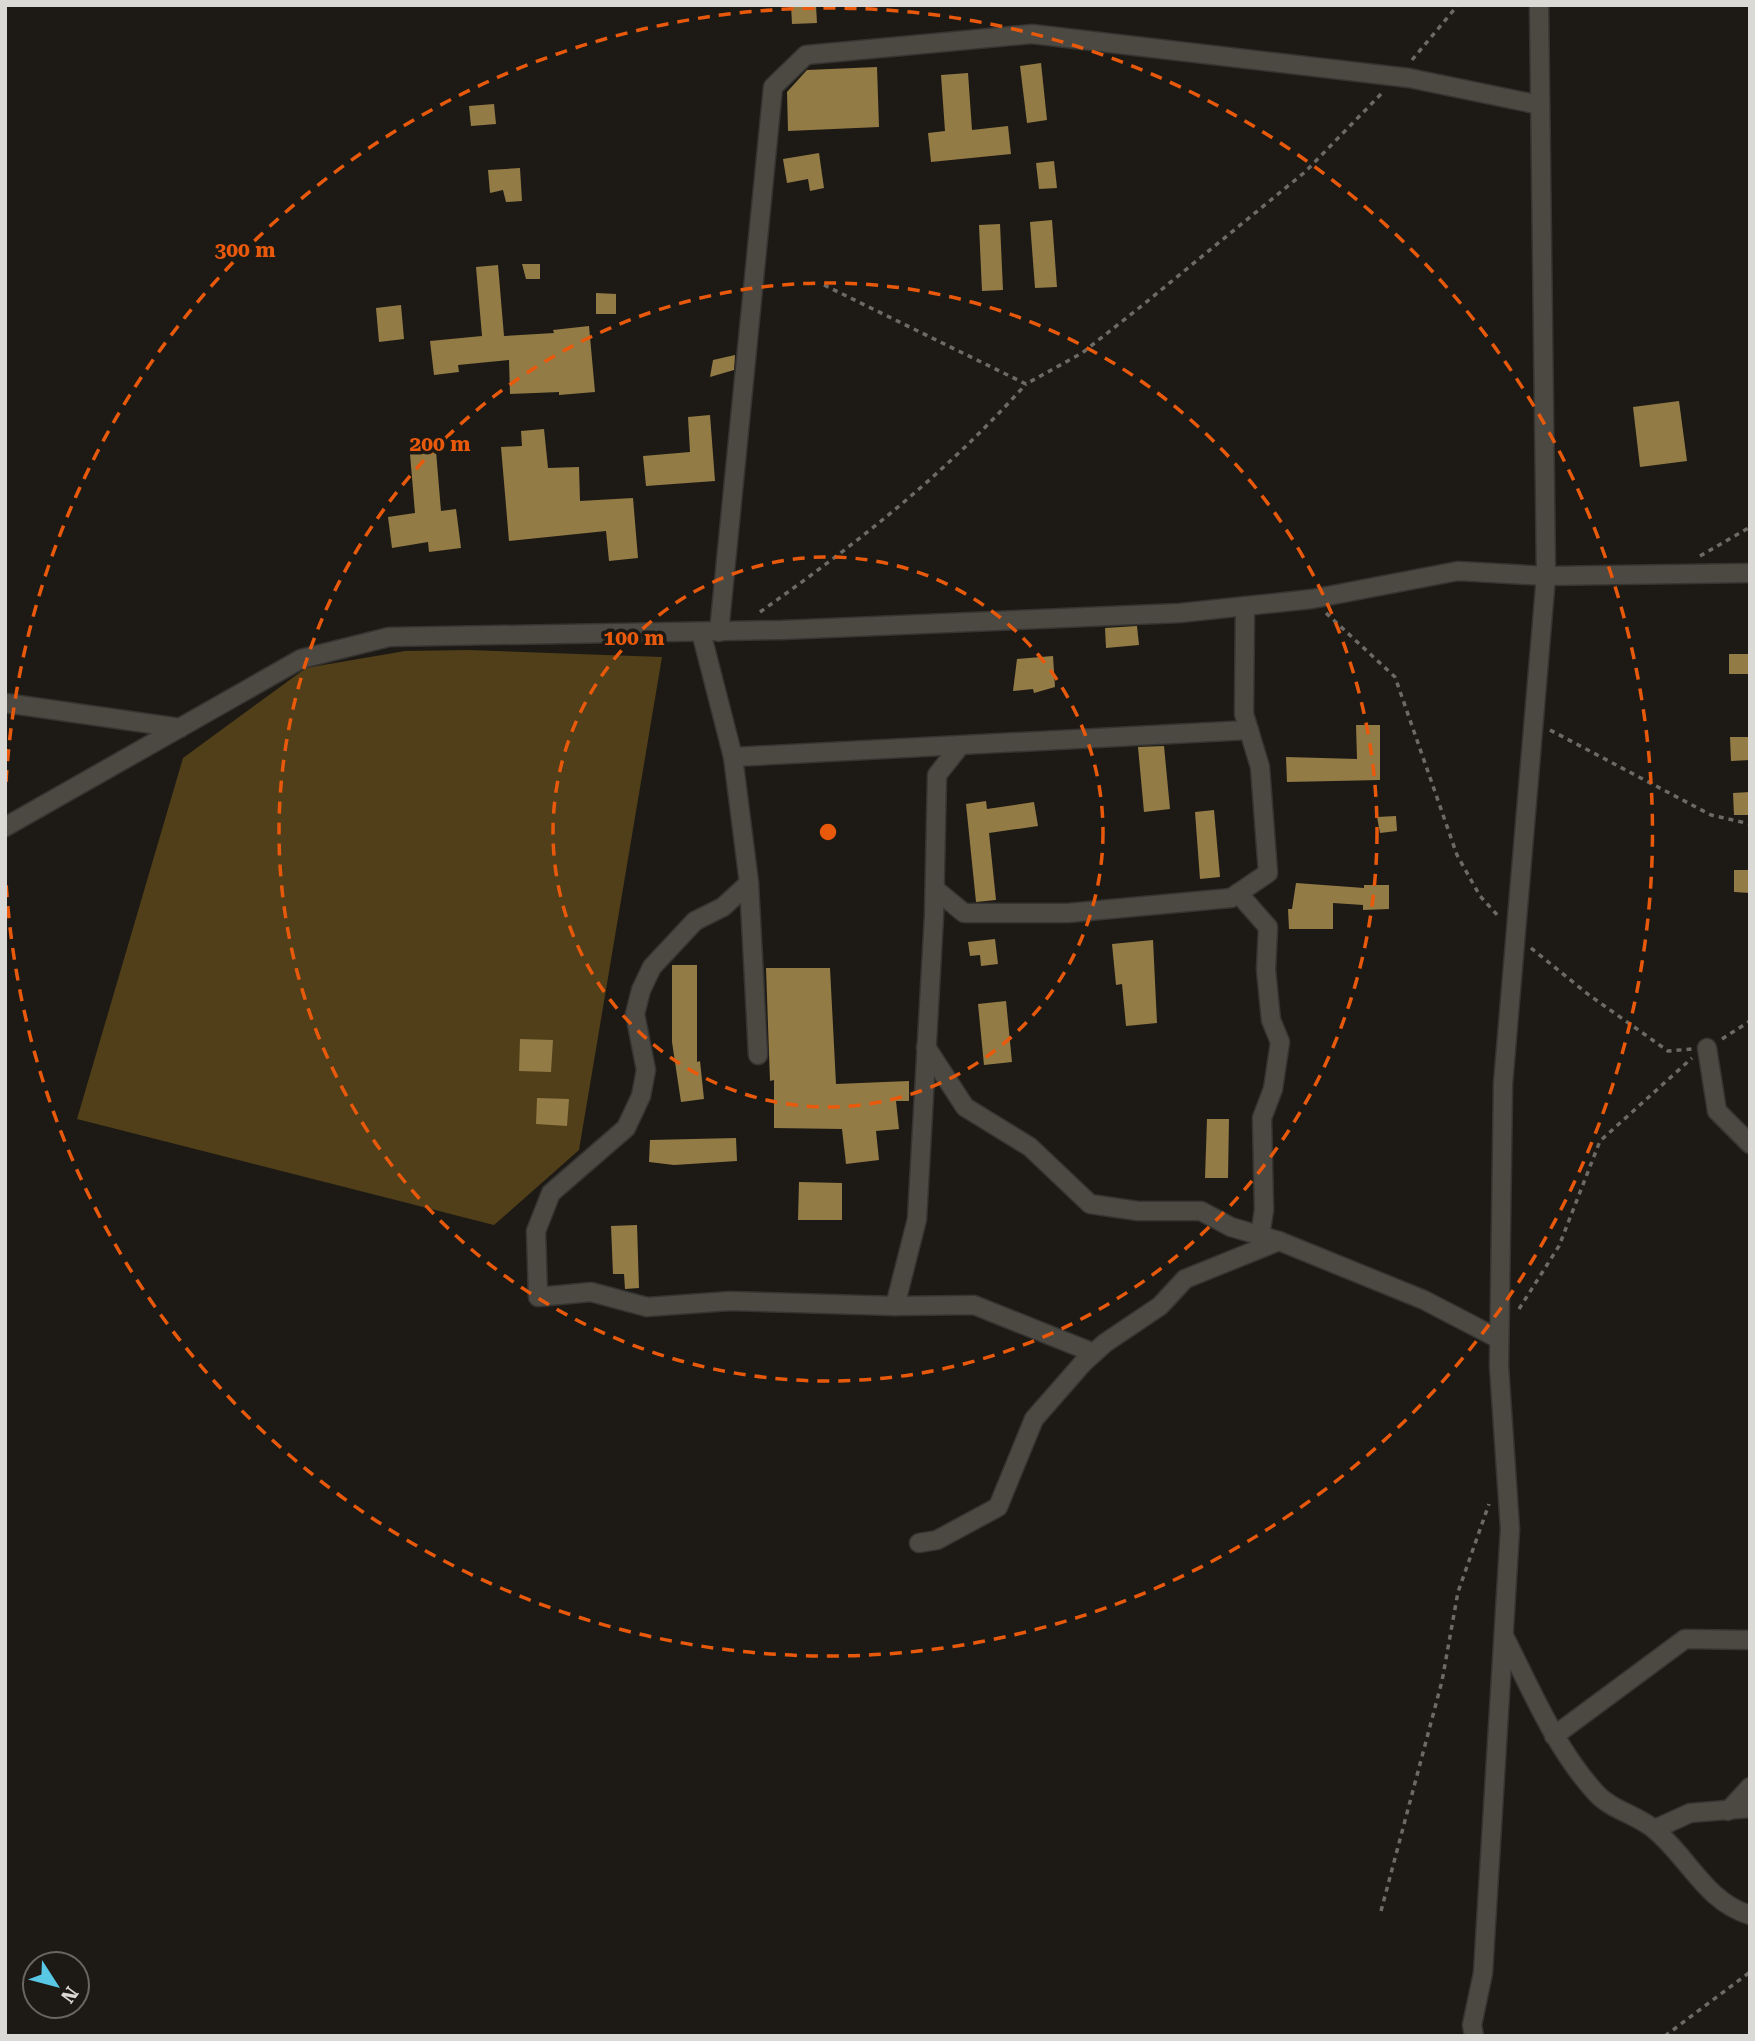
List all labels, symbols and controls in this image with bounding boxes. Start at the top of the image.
text: 300 m [215,238,275,262]
text: 200 m [410,432,470,456]
text: 100 m [604,626,664,650]
centre of rings [816,820,840,844]
north arrow [21,1950,91,2020]
text: N [56,1982,83,2008]

